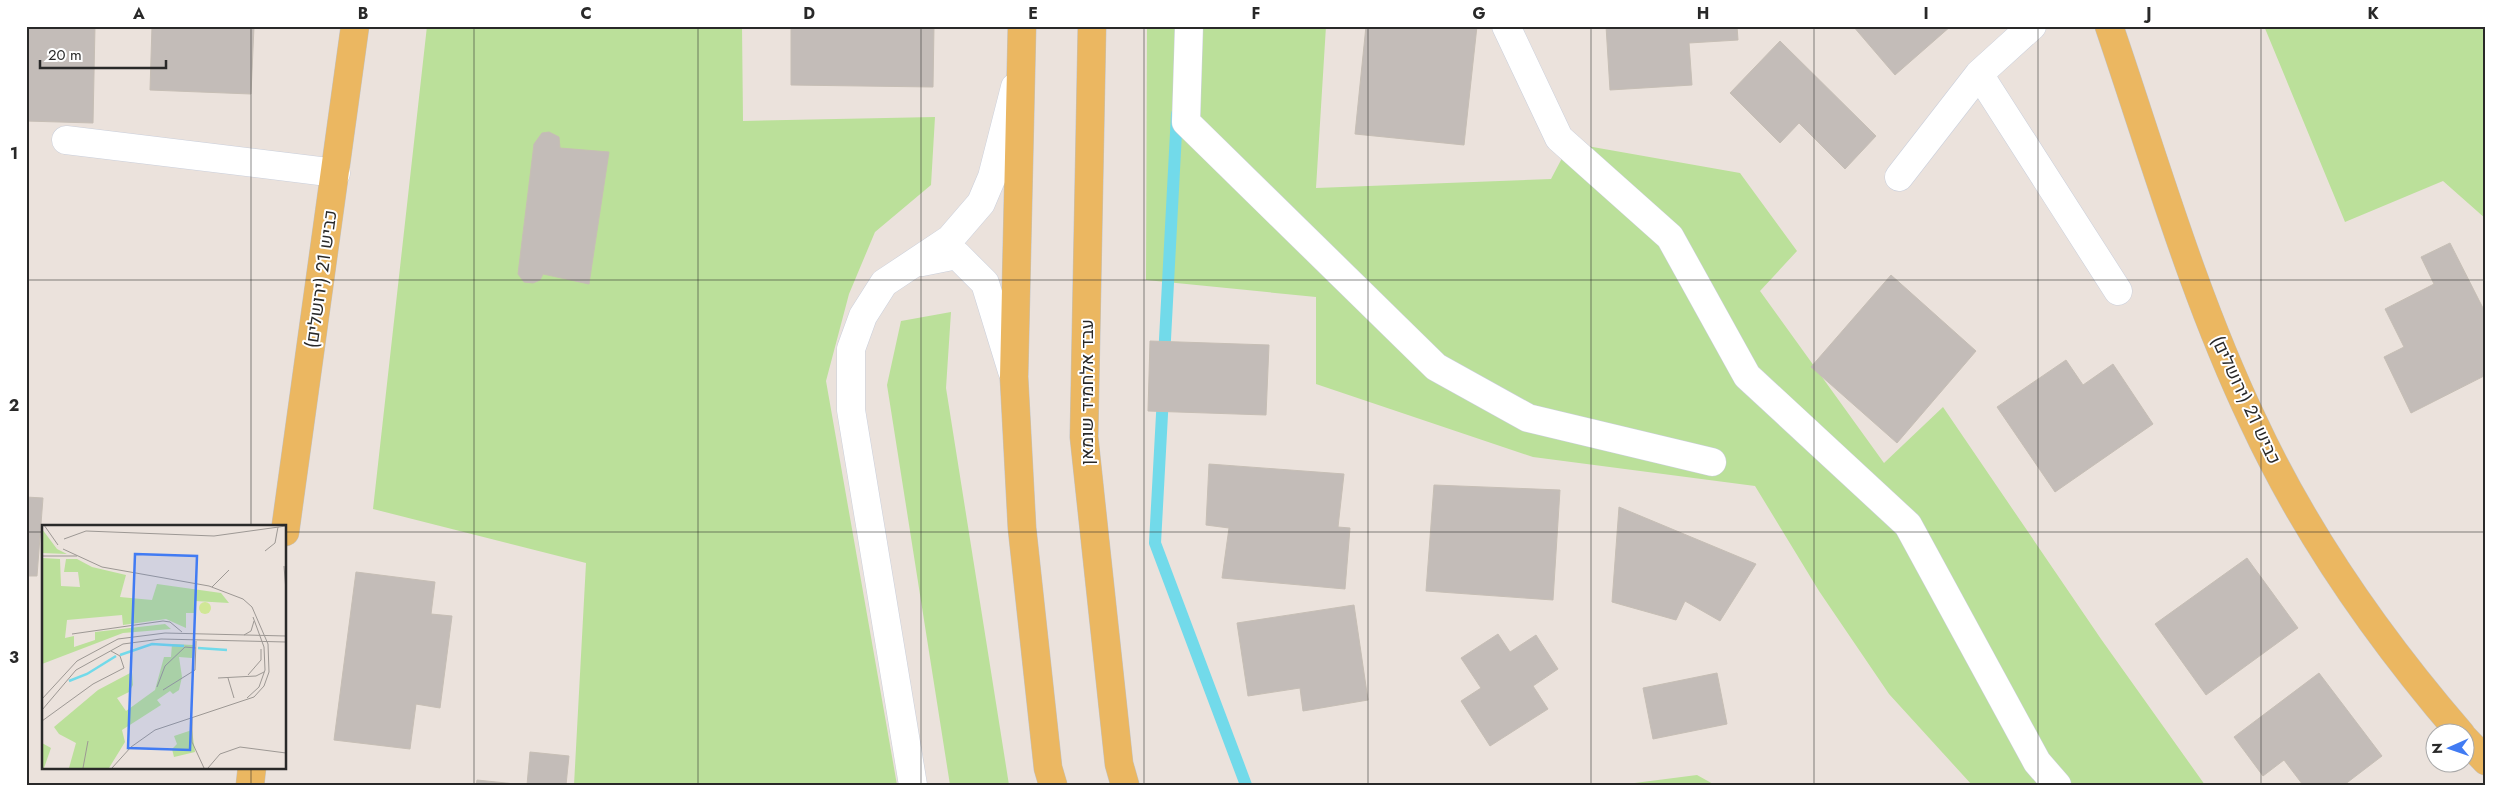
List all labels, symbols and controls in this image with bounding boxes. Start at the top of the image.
text: A [132,2,145,25]
text: B [358,2,368,25]
text: C [580,2,592,25]
text: D [803,2,815,25]
text: E [1028,2,1038,25]
text: F [1252,2,1260,25]
text: G [1472,2,1486,25]
text: H [1697,2,1709,25]
text: I [1923,2,1929,25]
text: J [2143,2,2152,25]
text: K [2367,2,2379,25]
scale bar [40,38,166,70]
text: 20 m [48,44,82,66]
text: 1 [10,142,18,165]
street label: כביש 21 (ירושלים) [298,208,344,350]
street label: עבד אלחמיד שומאן [1074,319,1100,465]
street label: כביש 21 (ירושלים) [2205,331,2287,469]
text: 2 [9,394,19,417]
inset map [42,525,286,768]
text: 3 [9,646,19,669]
north arrow [2424,724,2474,774]
text: N [2427,743,2447,754]

